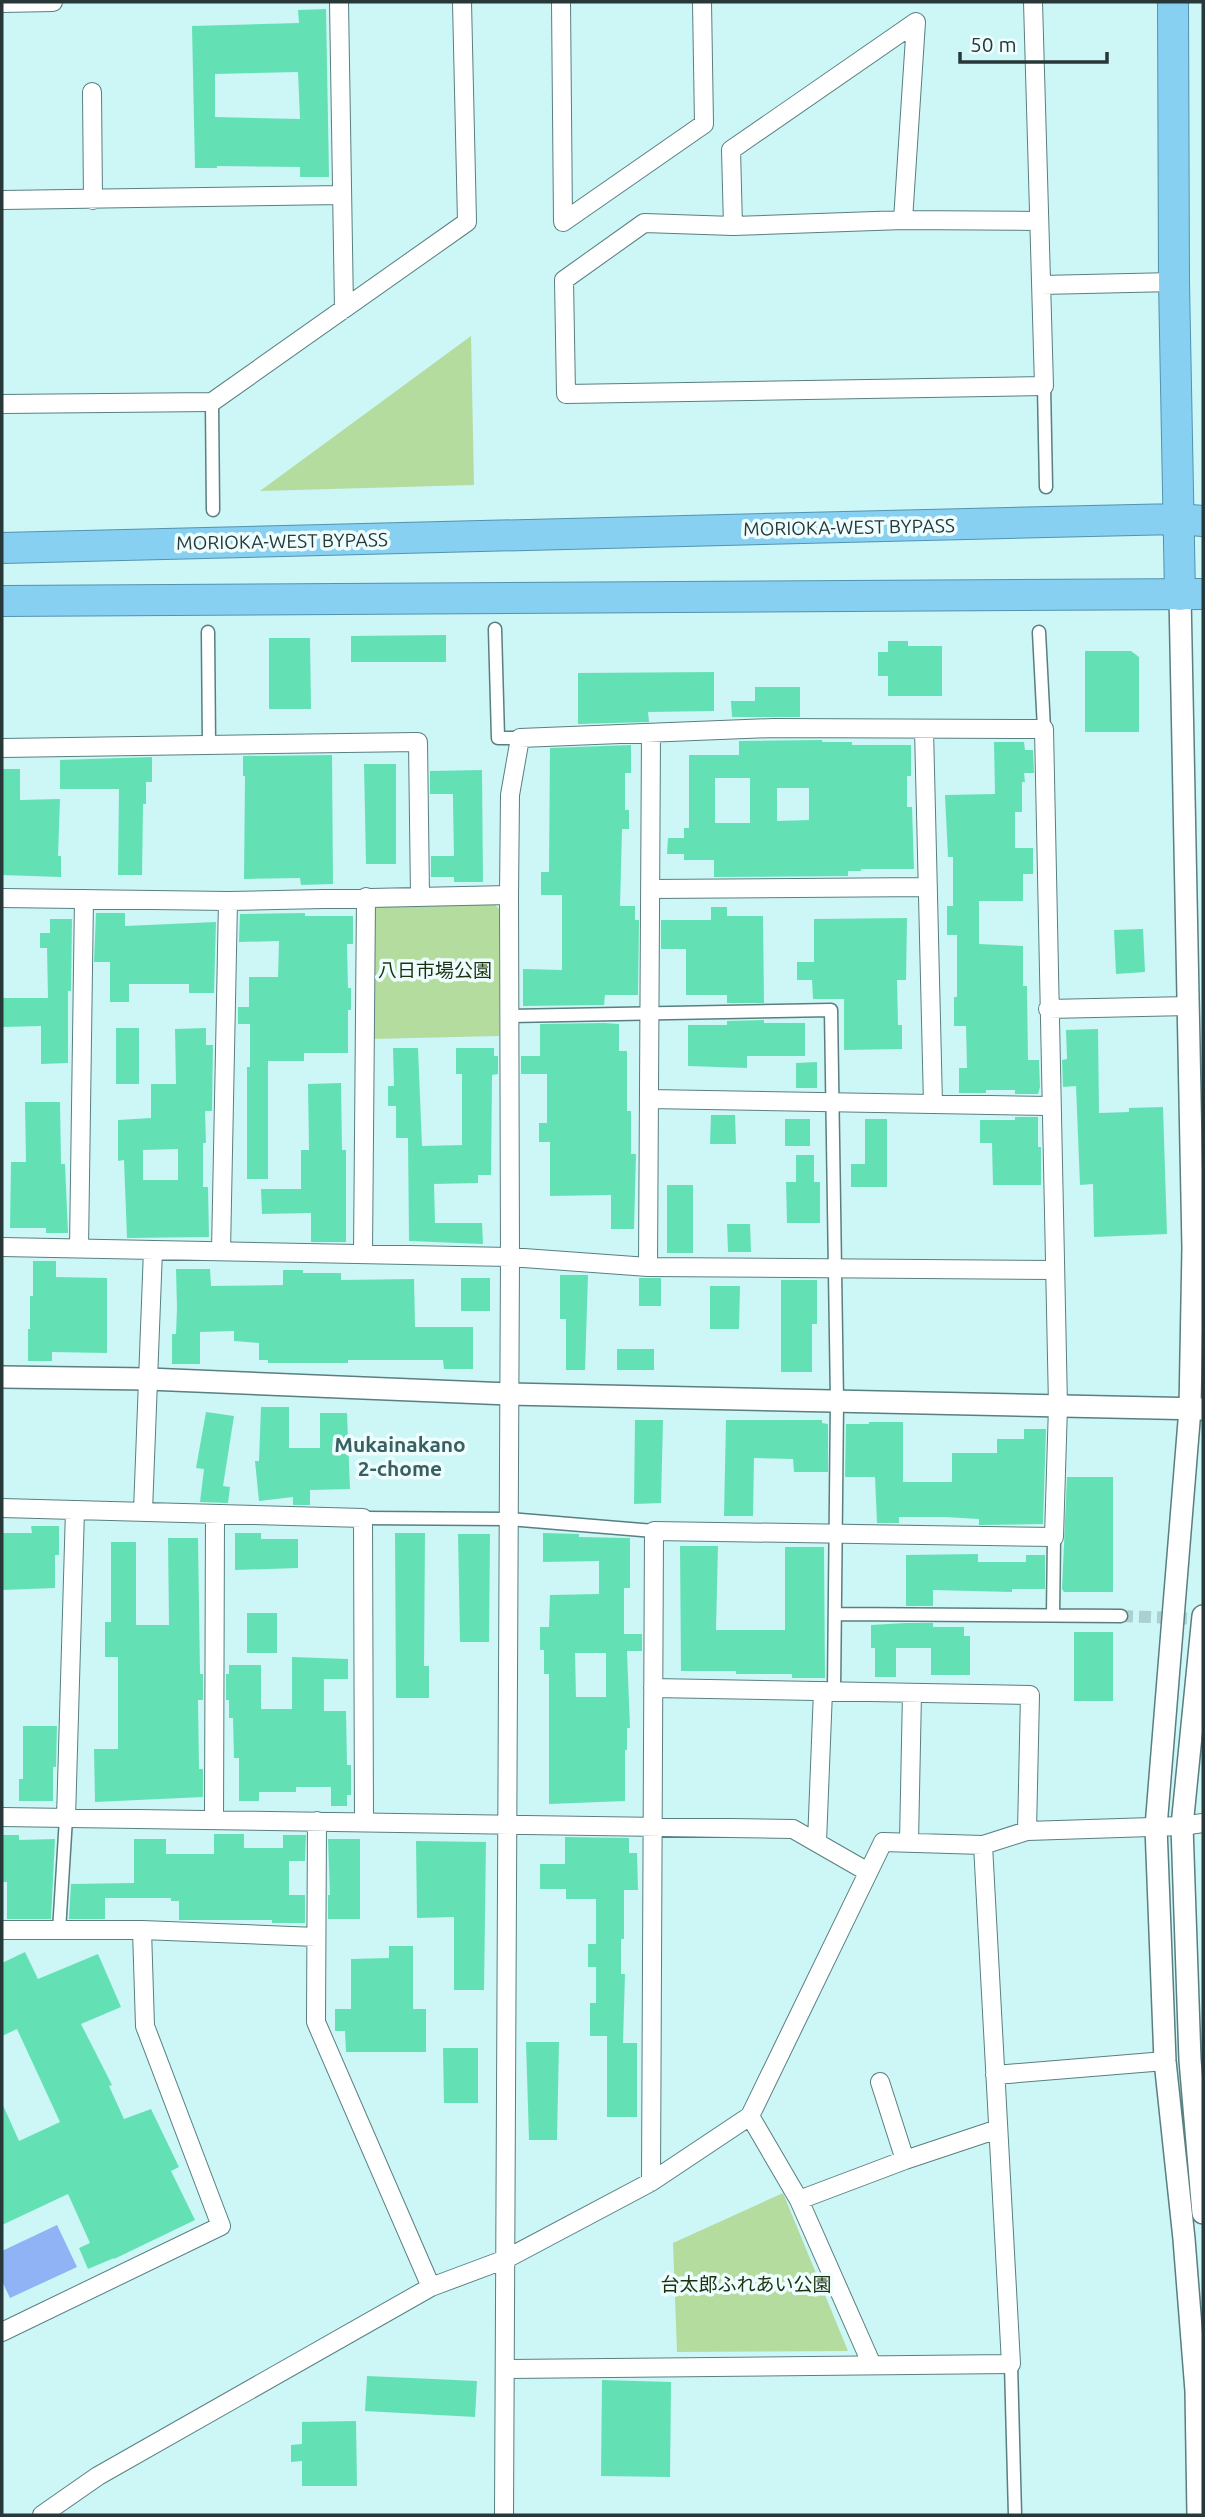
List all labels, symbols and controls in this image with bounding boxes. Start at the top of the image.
scale bar [960,21,1107,65]
text: 50 m [970,32,1017,56]
street label: MORIOKA-WEST BYPASS [743,514,955,540]
street label: MORIOKA-WEST BYPASS [176,528,388,554]
park label: 八日市場公園 [378,959,492,981]
district label: Mukainakano 2-chome [334,1432,466,1480]
park label: 台太郎ふれあい公園 [660,2273,832,2295]

